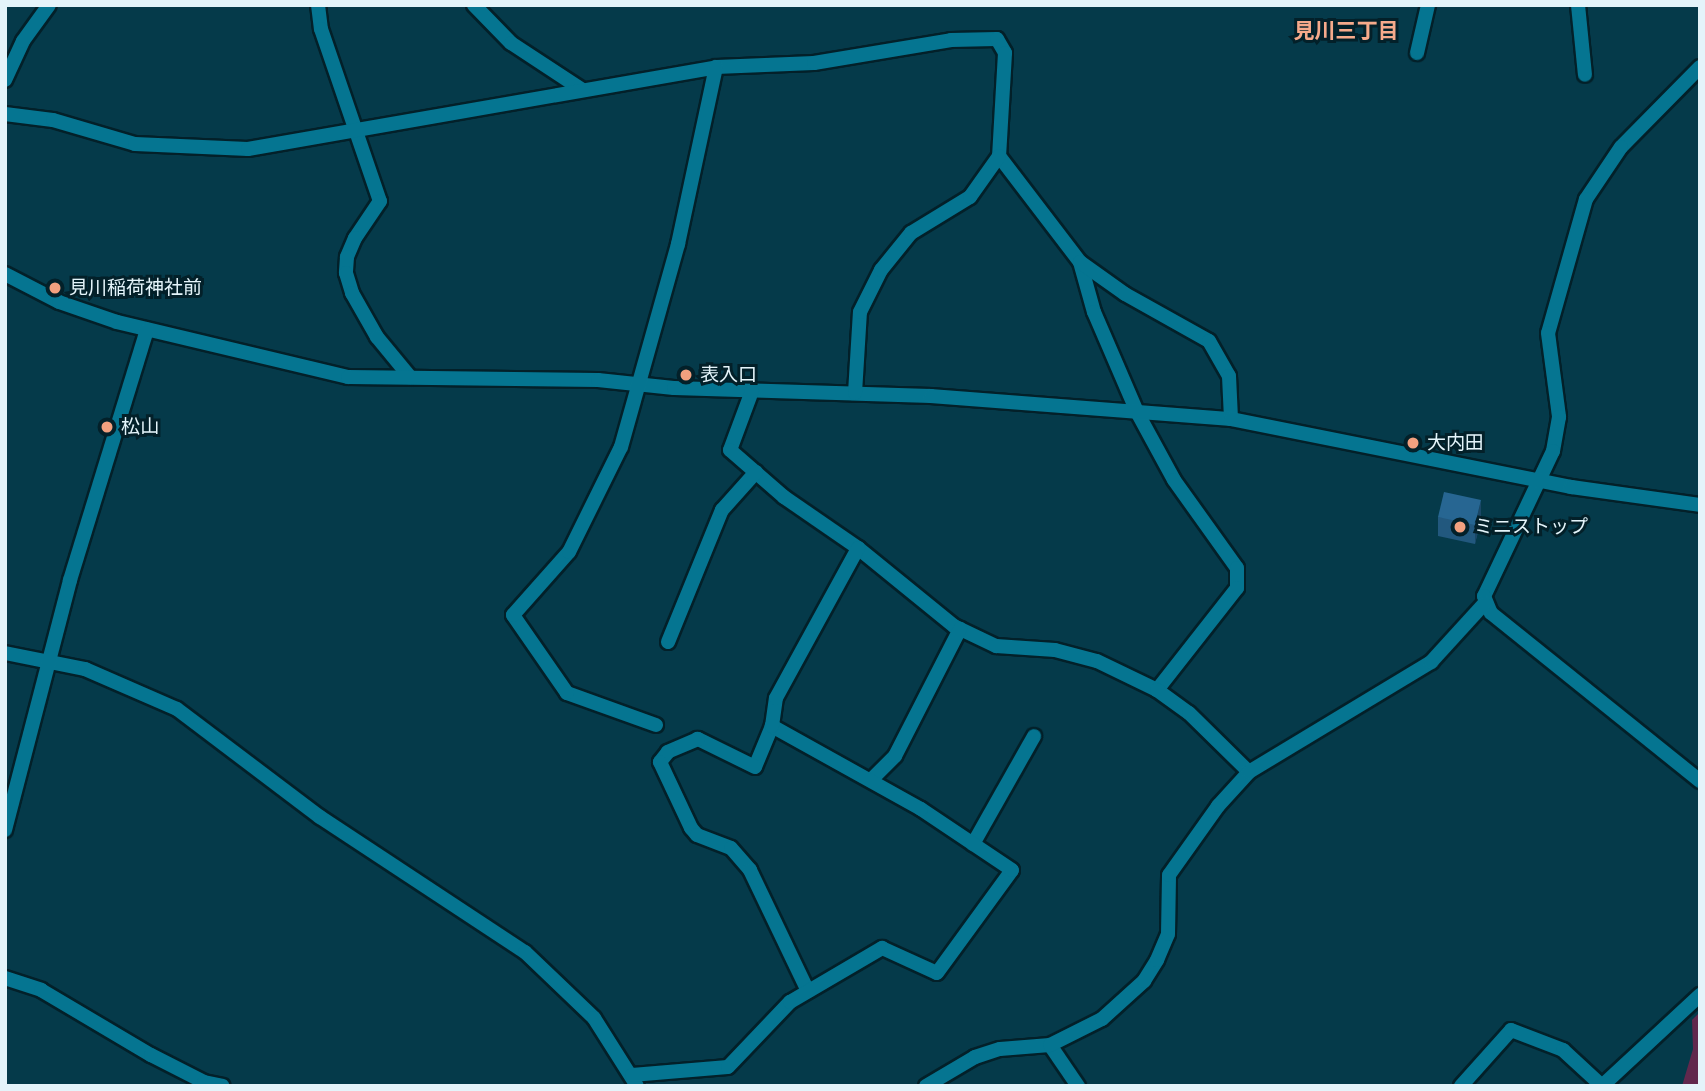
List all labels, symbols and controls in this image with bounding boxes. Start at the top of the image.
district label: 見川三丁目 [1294,18,1398,44]
place label: 見川稲荷神社前 [69,277,202,299]
marker: 見川稲荷神社前 [47,280,63,296]
place label: 表入口 [700,364,757,386]
marker: 表入口 [678,367,694,383]
place label: 松山 [121,416,159,438]
marker: 松山 [99,419,115,435]
place label: 大内田 [1427,432,1484,454]
marker: 大内田 [1405,435,1421,451]
place label: ミニストップ [1474,516,1588,538]
marker: ミニストップ [1452,519,1468,535]

